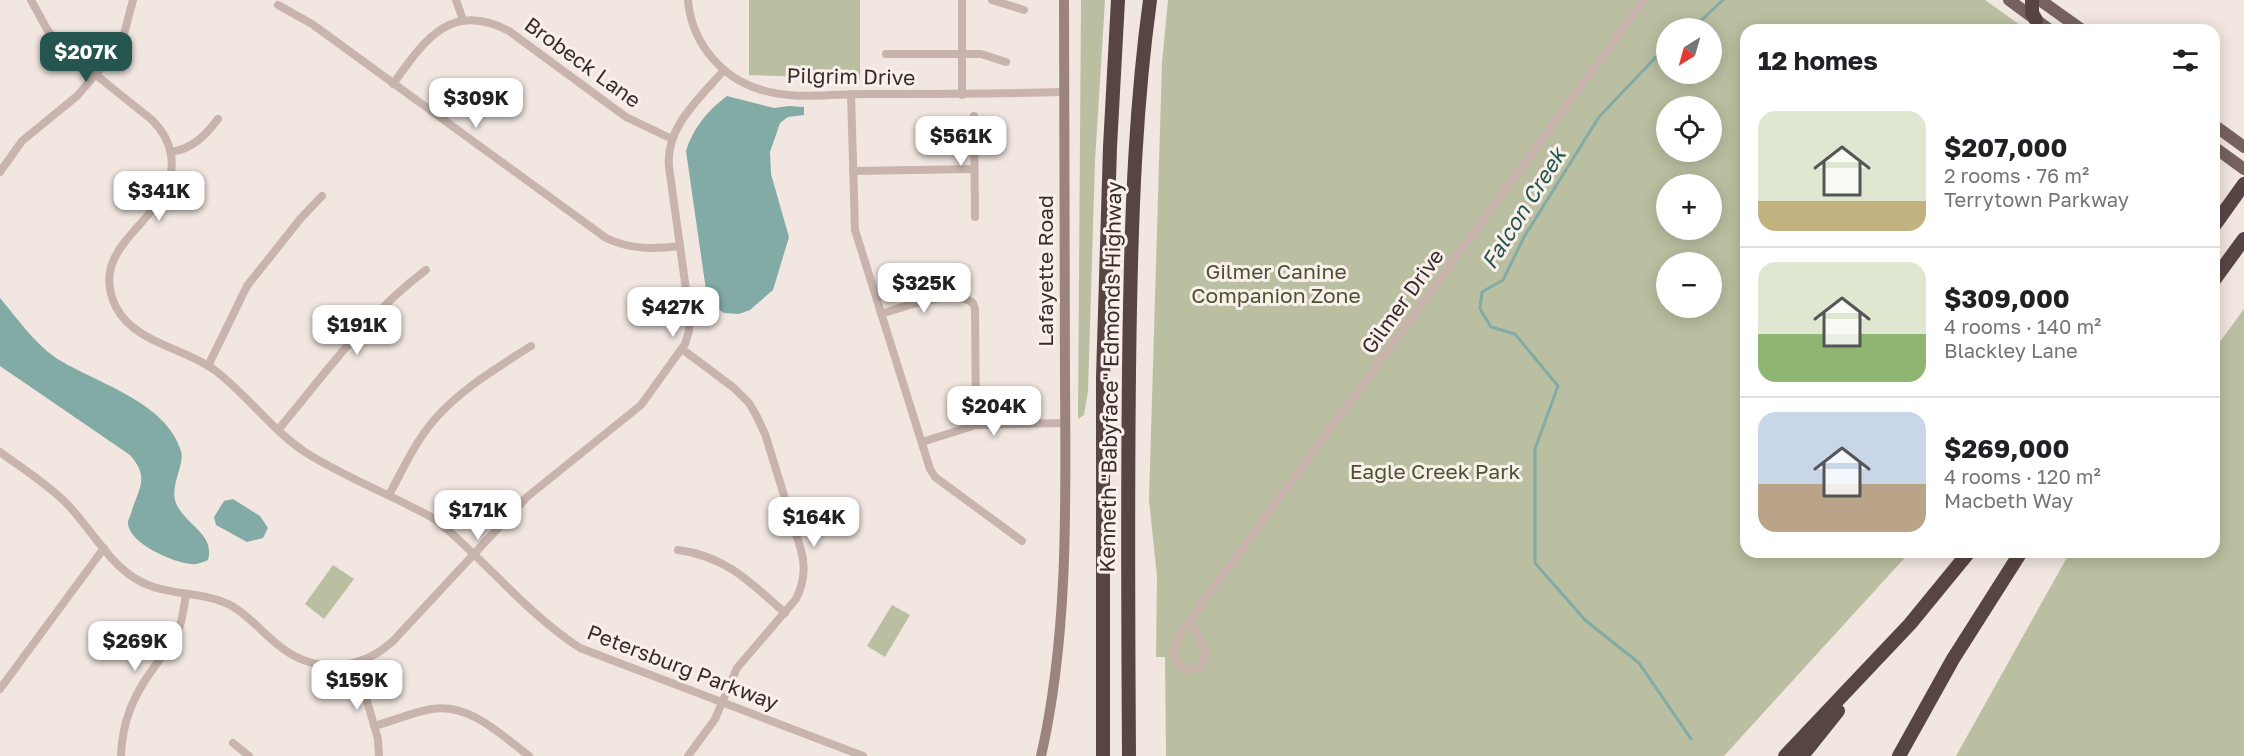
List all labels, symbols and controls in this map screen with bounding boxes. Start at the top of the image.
street label: Brobeck Lane [520,11,646,113]
north arrow [1656,18,1722,84]
map controls [1656,18,1722,318]
pin: $207K [44,32,128,83]
text: $207K [54,39,118,63]
icon: filters [2169,44,2202,77]
text: 12 homes [1758,45,1878,76]
street label: Pilgrim Drive [787,62,915,90]
pin: $309K [434,78,518,129]
text: $309K [443,85,509,109]
button: locate [1656,96,1722,162]
pin: $561K [919,116,1003,167]
text: $561K [929,123,993,147]
text: $207,000 [1944,132,2067,163]
icon: home [1806,135,1878,207]
water label: Falcon Creek [1475,140,1572,273]
text: 2 rooms · 76 m² [1944,163,2089,187]
pin: $341K [117,171,201,222]
button: + [1656,174,1722,240]
text: $341K [128,178,190,202]
street label: Kenneth "Babyface" Edmonds Highway [1094,181,1126,573]
text: Terrytown Parkway [1944,187,2129,211]
street label: Lafayette Road [1032,195,1058,347]
street label: Gilmer Drive [1355,243,1449,359]
button: − [1656,252,1722,318]
park label: Gilmer Canine Companion Zone [1191,258,1361,308]
pin: $325K [882,263,966,314]
text: $325K [892,270,956,294]
text: $309,000 [1944,283,2070,314]
icon: home [1806,286,1878,358]
pin: $427K [631,287,715,338]
text: $427K [641,294,705,318]
pin: $191K [315,305,399,356]
text: $191K [326,312,388,336]
text: 4 rooms · 140 m² [1944,314,2101,338]
text: Blackley Lane [1944,338,2078,362]
pin: $204K [952,386,1036,437]
text: $204K [961,393,1027,417]
text: $269,000 [1944,433,2069,464]
icon: home [1806,436,1878,508]
park label: Eagle Creek Park [1350,458,1520,484]
text: 4 rooms · 120 m² [1944,464,2101,488]
text: Macbeth Way [1944,488,2073,512]
pin: $171K [436,490,520,541]
text: $171K [448,497,508,521]
pin: $164K [772,497,856,548]
text: $164K [782,504,846,528]
street label: Petersburg Parkway [584,619,783,716]
pin: $269K [93,621,177,672]
text: $269K [102,628,168,652]
pin: $159K [315,660,399,711]
text: $159K [325,667,389,691]

